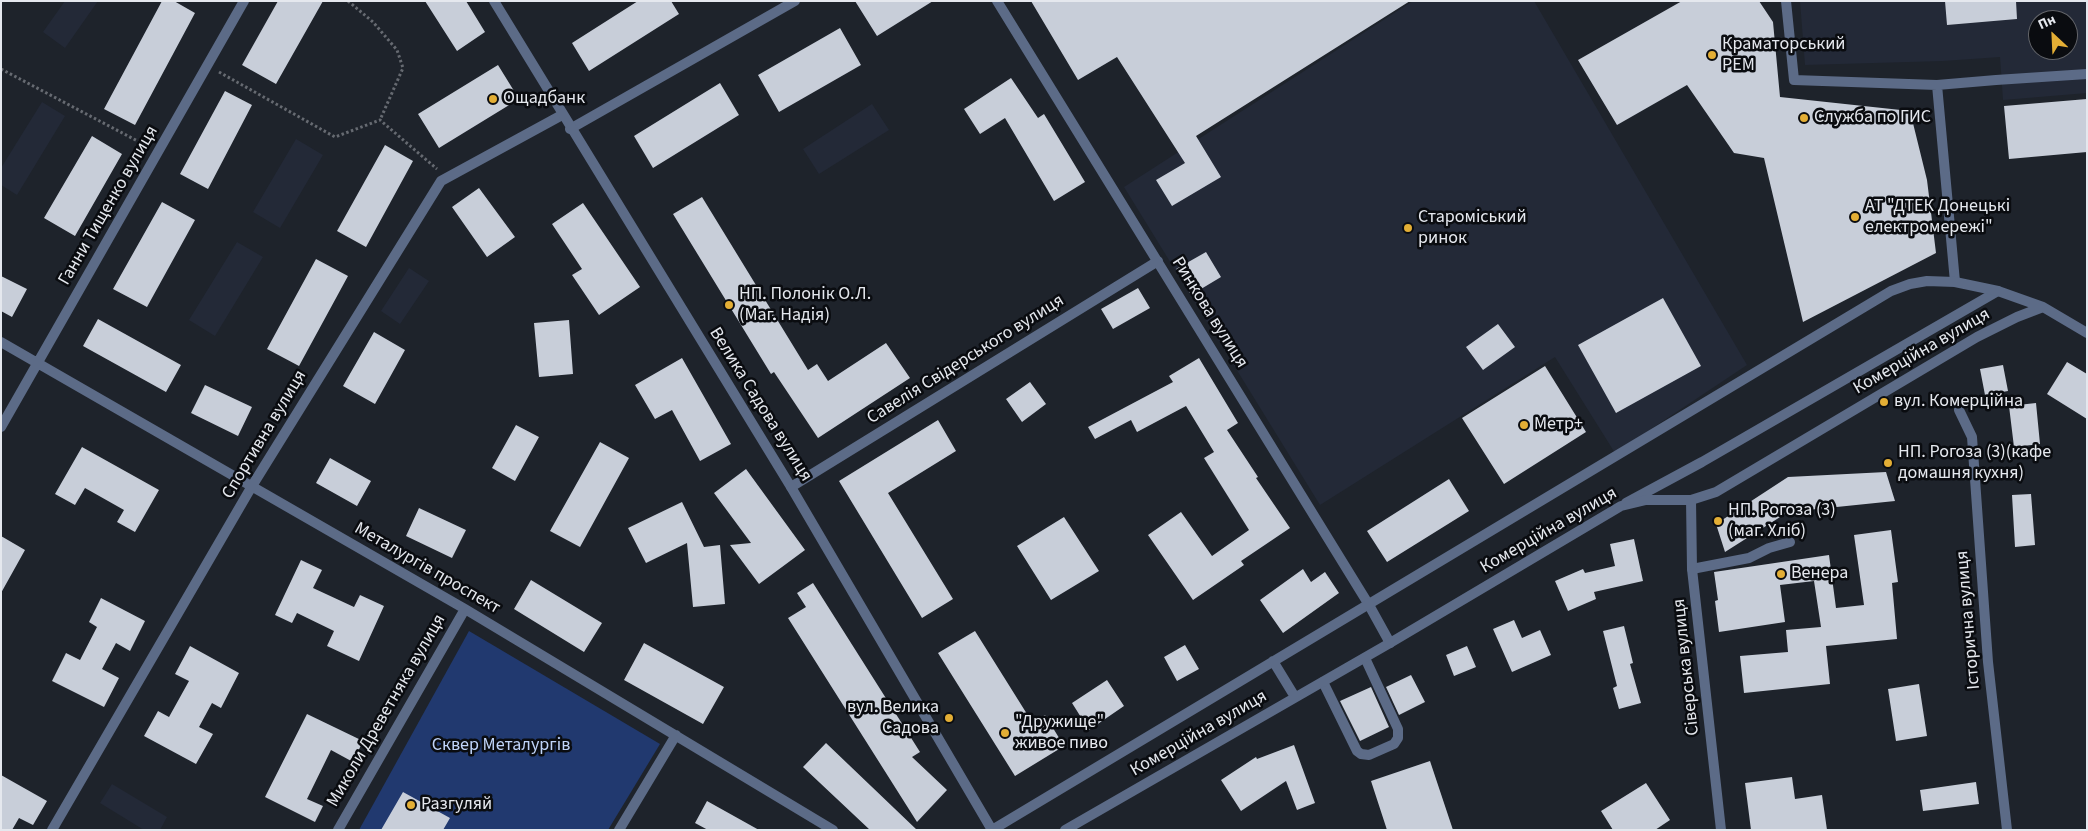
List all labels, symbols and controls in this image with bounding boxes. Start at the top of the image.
north arrow [2028,10,2078,60]
text: Пн [2035,10,2059,35]
place label: Краматорський РЕМ [1722,34,1846,76]
marker: Краматорський РЕМ [1706,49,1718,61]
place label: Ощадбанк [503,88,585,110]
marker: Ощадбанк [487,93,499,105]
place label: Служба по ГИС [1814,107,1931,129]
marker: Служба по ГИС [1798,112,1810,124]
street label: Ганни Тищенко вулиця [55,122,163,290]
place label: АТ "ДТЕК Донецькі електромережі" [1865,196,2010,238]
place label: Староміський ринок [1418,207,1527,250]
marker: АТ "ДТЕК Донецькі електромережі" [1849,211,1861,223]
marker: Староміський ринок [1402,222,1414,234]
street label: Ринкова вулиця [1166,253,1252,373]
place label: НП. Полонік О.Л. (Маг. Надія) [739,284,871,326]
street label: Савелія Свідерського вулиця [863,290,1069,430]
marker: НП. Полонік О.Л. (Маг. Надія) [723,299,735,311]
street label: Комерційна вулиця [1850,304,1994,400]
street label: Велика Садова вулиця [704,324,816,486]
street label: Спортивна вулиця [218,367,312,503]
place label: вул. Комерційна [1894,391,2023,413]
marker: вул. Комерційна [1878,396,1890,408]
place label: Метр+ [1534,414,1583,436]
marker: Метр+ [1518,419,1530,431]
place label: НП. Рогоза (3)(кафе домашня кухня) [1898,442,2051,484]
marker: НП. Рогоза (3)(кафе домашня кухня) [1882,457,1894,469]
street label: Комерційна вулиця [1477,483,1621,579]
place label: НП. Рогоза (3) (маг. Хліб) [1728,500,1836,542]
marker: НП. Рогоза (3) (маг. Хліб) [1712,515,1724,527]
street label: Металургів проспект [350,518,504,620]
street label: Історична вулиця [1952,550,1986,690]
place label: Венера [1791,563,1848,585]
marker: Венера [1775,568,1787,580]
street label: Сіверська вулиця [1669,597,1705,737]
street label: Миколи Древетняка вулиця [323,611,451,811]
street label: Комерційна вулиця [1127,686,1271,782]
place label: вул. Велика Садова [847,697,939,740]
marker: вул. Велика Садова [943,712,955,724]
place label: "Дружище" живое пиво [1015,712,1108,754]
marker: "Дружище" живое пиво [999,727,1011,739]
park label: Сквер Металургів [432,735,570,757]
place label: Разгуляй [421,794,492,816]
marker: Разгуляй [405,799,417,811]

